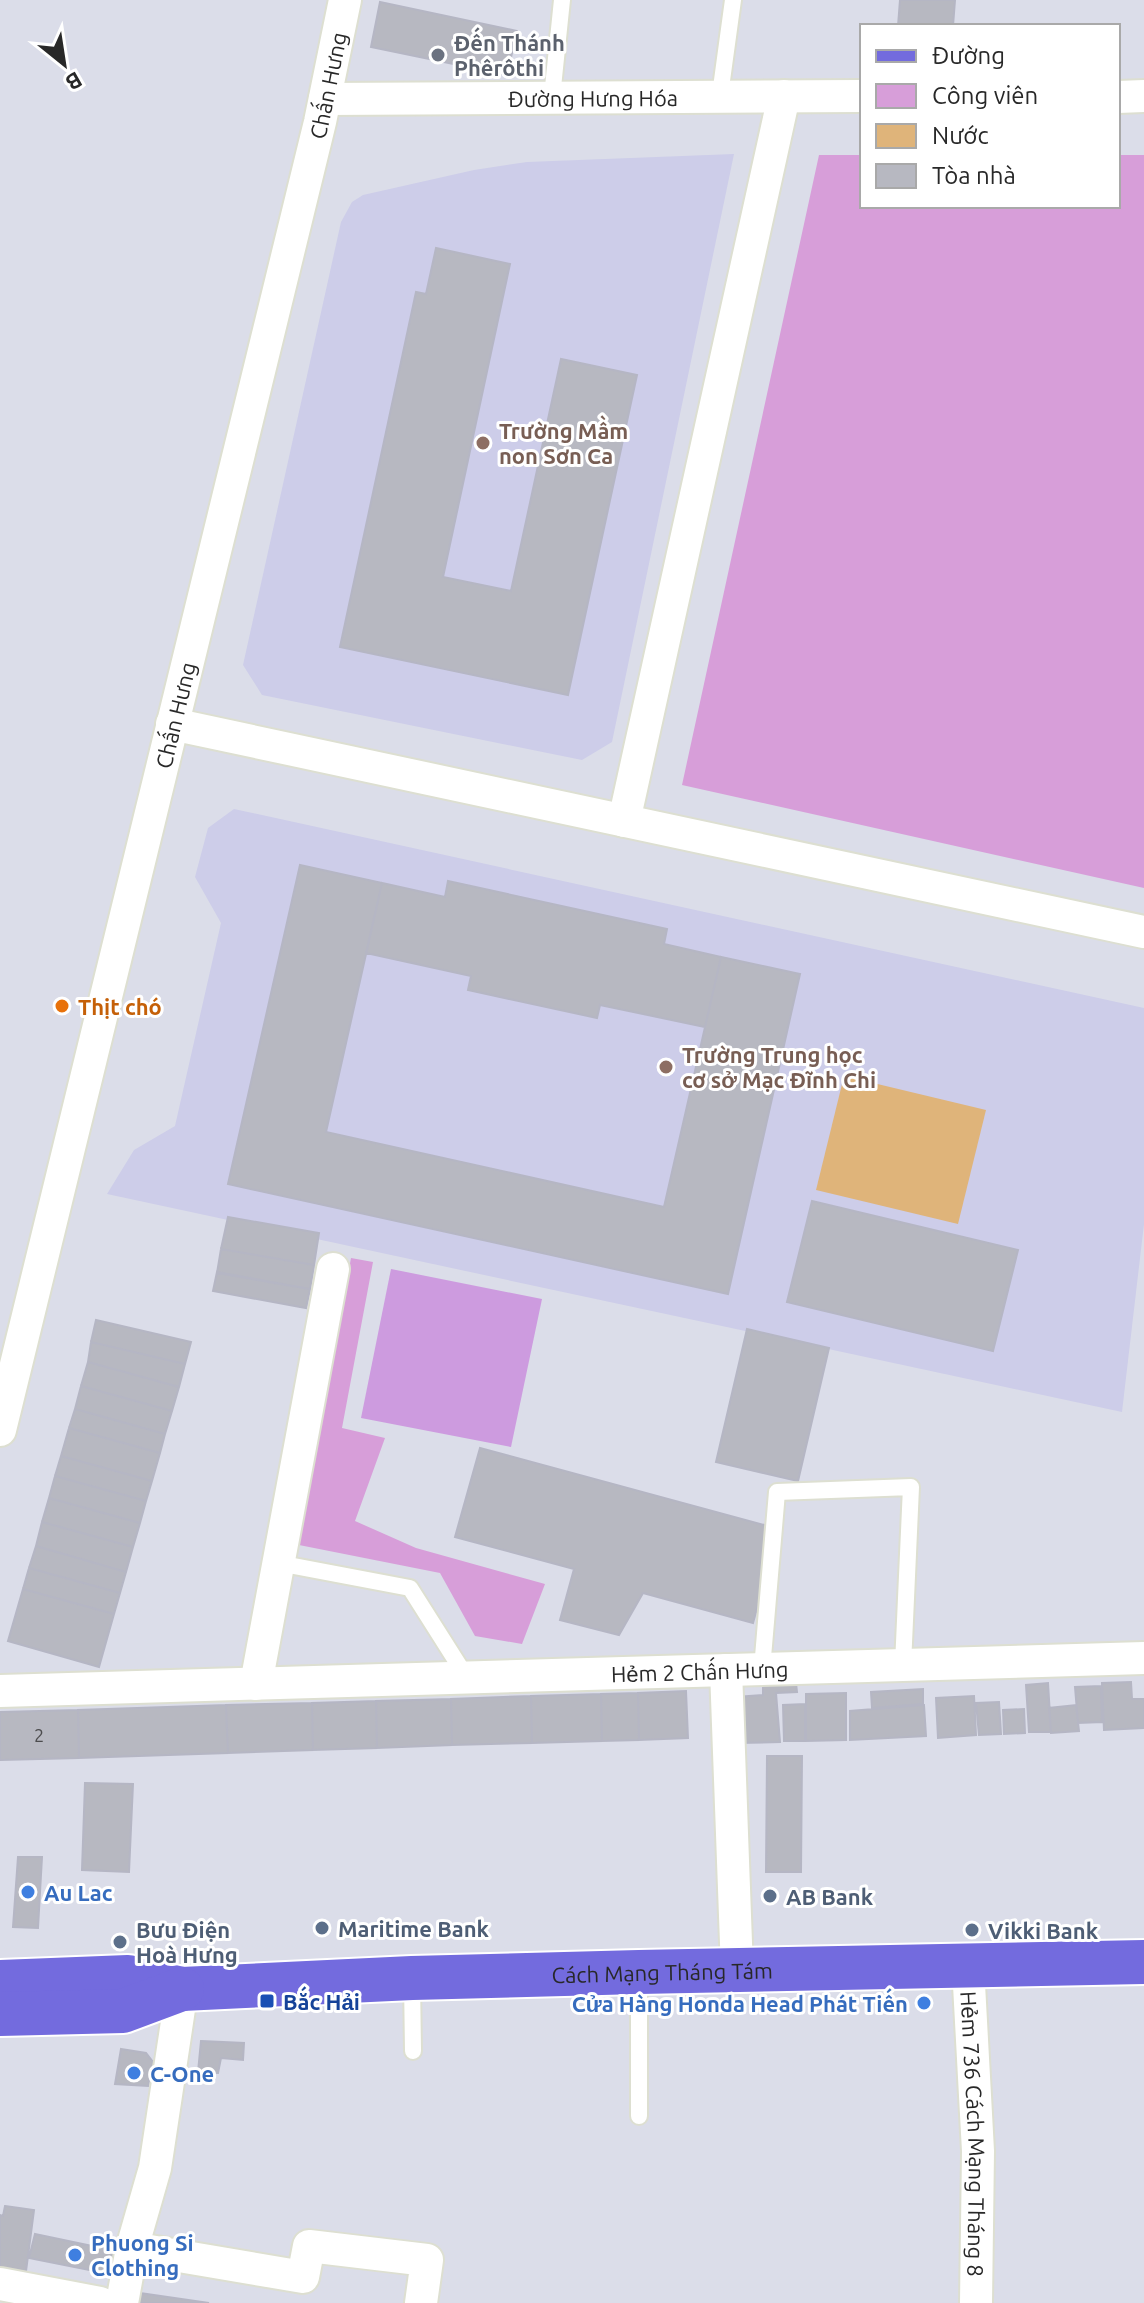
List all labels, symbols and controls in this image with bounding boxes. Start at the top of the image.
north arrow [24,24,104,104]
legend [860,24,1120,208]
place label: Đến Thánh Phêrôthi [454,27,565,80]
street label: Chấn Hưng [304,30,351,141]
text: Đường [932,42,1005,69]
marker: Đến Thánh Phêrôthi [429,46,447,64]
text: B [62,67,87,96]
text: Công viên [932,82,1038,109]
street label: Đường Hưng Hóa [508,85,678,110]
text: Nước [932,122,989,149]
text: Tòa nhà [932,162,1016,189]
place label: Trường Mầm non Sơn Ca [499,415,628,468]
marker: Trường Mầm non Sơn Ca [474,434,492,452]
street label: Chấn Hưng [150,659,200,771]
place label: Thịt chó [78,994,162,1019]
marker: Thịt chó [53,997,71,1015]
place label: Trường Trung học cơ sở Mạc Đĩnh Chi [682,1042,876,1092]
marker: Trường Trung học cơ sở Mạc Đĩnh Chi [657,1058,675,1076]
street label: Hẻm 2 Chấn Hưng [611,1655,789,1686]
house number: 2 [34,1725,44,1745]
place label: Au Lac [44,1880,113,1905]
marker: Au Lac [19,1883,37,1901]
place label: AB Bank [786,1884,874,1909]
marker: AB Bank [761,1887,779,1905]
place label: Maritime Bank [338,1916,490,1941]
place label: Bưu Điện Hoà Hưng [136,1917,238,1967]
place label: Vikki Bank [988,1918,1099,1943]
marker: Maritime Bank [313,1919,331,1937]
marker: Vikki Bank [963,1921,981,1939]
marker: Bưu Điện Hoà Hưng [111,1933,129,1951]
street label: Cách Mạng Tháng Tám [551,1957,773,1987]
place label: Bắc Hải [283,1986,360,2014]
place label: Cửa Hàng Honda Head Phát Tiến [572,1988,908,2016]
street label: Hẻm 736 Cách Mạng Tháng 8 [957,1990,991,2277]
marker: Bắc Hải [258,1992,276,2010]
marker: Cửa Hàng Honda Head Phát Tiến [915,1994,933,2012]
place label: C-One [150,2061,214,2086]
marker: C-One [125,2064,143,2082]
place label: Phuong Si Clothing [91,2230,194,2280]
marker: Phuong Si Clothing [66,2246,84,2264]

